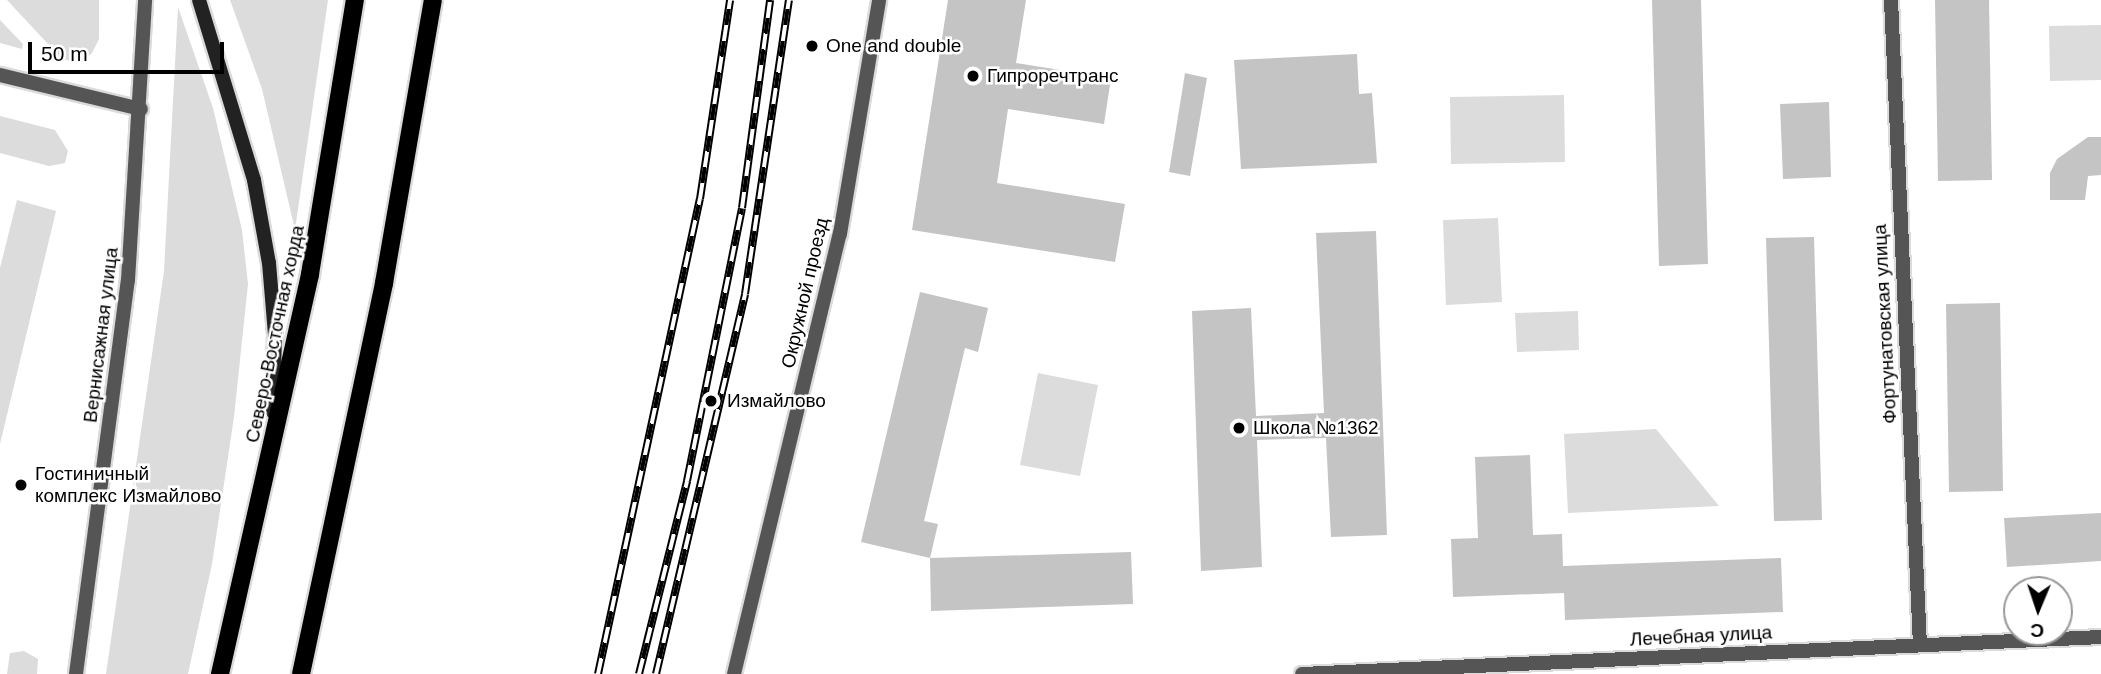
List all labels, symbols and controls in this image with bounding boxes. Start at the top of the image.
scale bar [32,28,228,72]
place label: One and double [826,35,961,57]
marker: One and double [804,38,820,54]
text: 50 m [41,42,88,65]
place label: Гипроречтранс [987,65,1118,87]
marker: Гипроречтранс [965,68,981,84]
street label: Окружной проезд [777,216,833,370]
street label: Северо-Восточная хорда [241,223,309,445]
street label: Фортунатовская улица [1868,224,1902,424]
street label: Вернисажная улица [79,246,123,424]
place label: Измайлово [727,390,826,412]
marker: Измайлово [701,391,721,411]
place label: Школа №1362 [1253,417,1379,439]
marker: Школа №1362 [1231,420,1247,436]
place label: Гостиничный комплекс Измайлово [35,463,221,507]
marker: Гостиничный комплекс Измайлово [13,477,29,493]
north arrow [2003,576,2073,646]
text: С [2030,620,2045,641]
street label: Лечебная улица [1629,621,1773,651]

